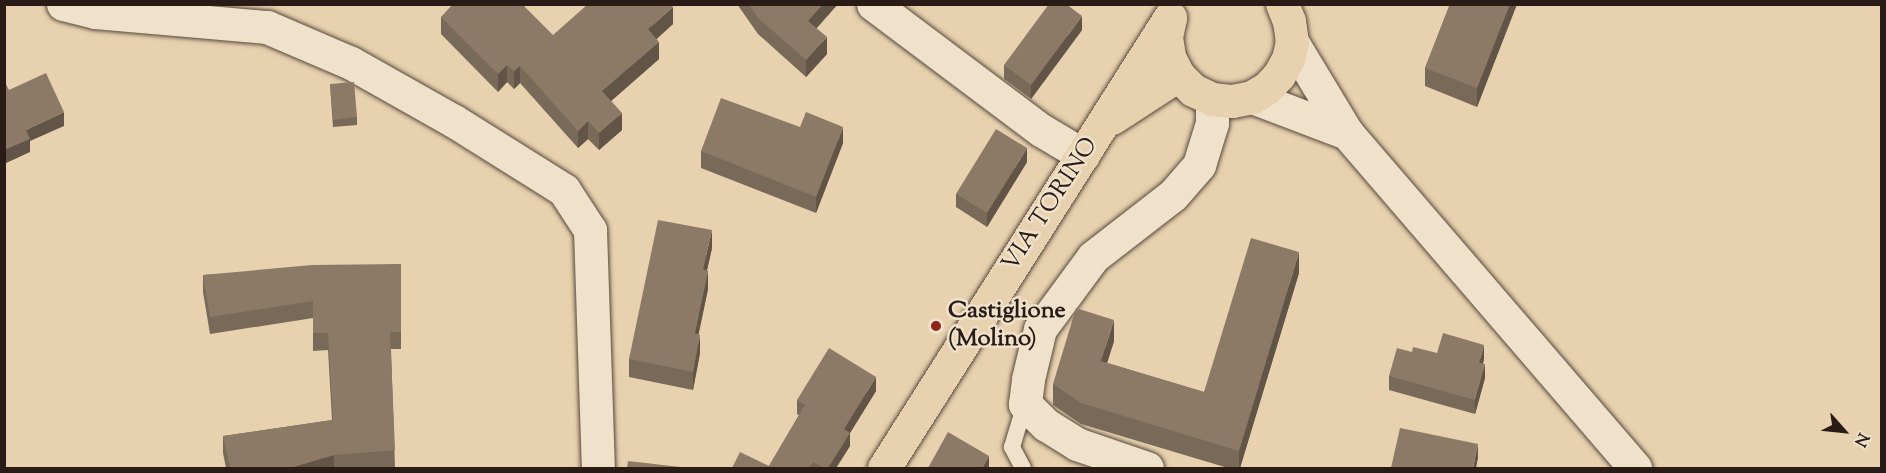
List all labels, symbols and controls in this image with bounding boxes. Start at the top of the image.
street label: VIA TORINO [997,133,1105,277]
place label: Castiglione (Molino) [948,298,1066,354]
marker: Castiglione (Molino) [929,319,943,333]
north arrow [1814,401,1874,461]
text: N [1847,428,1874,450]

